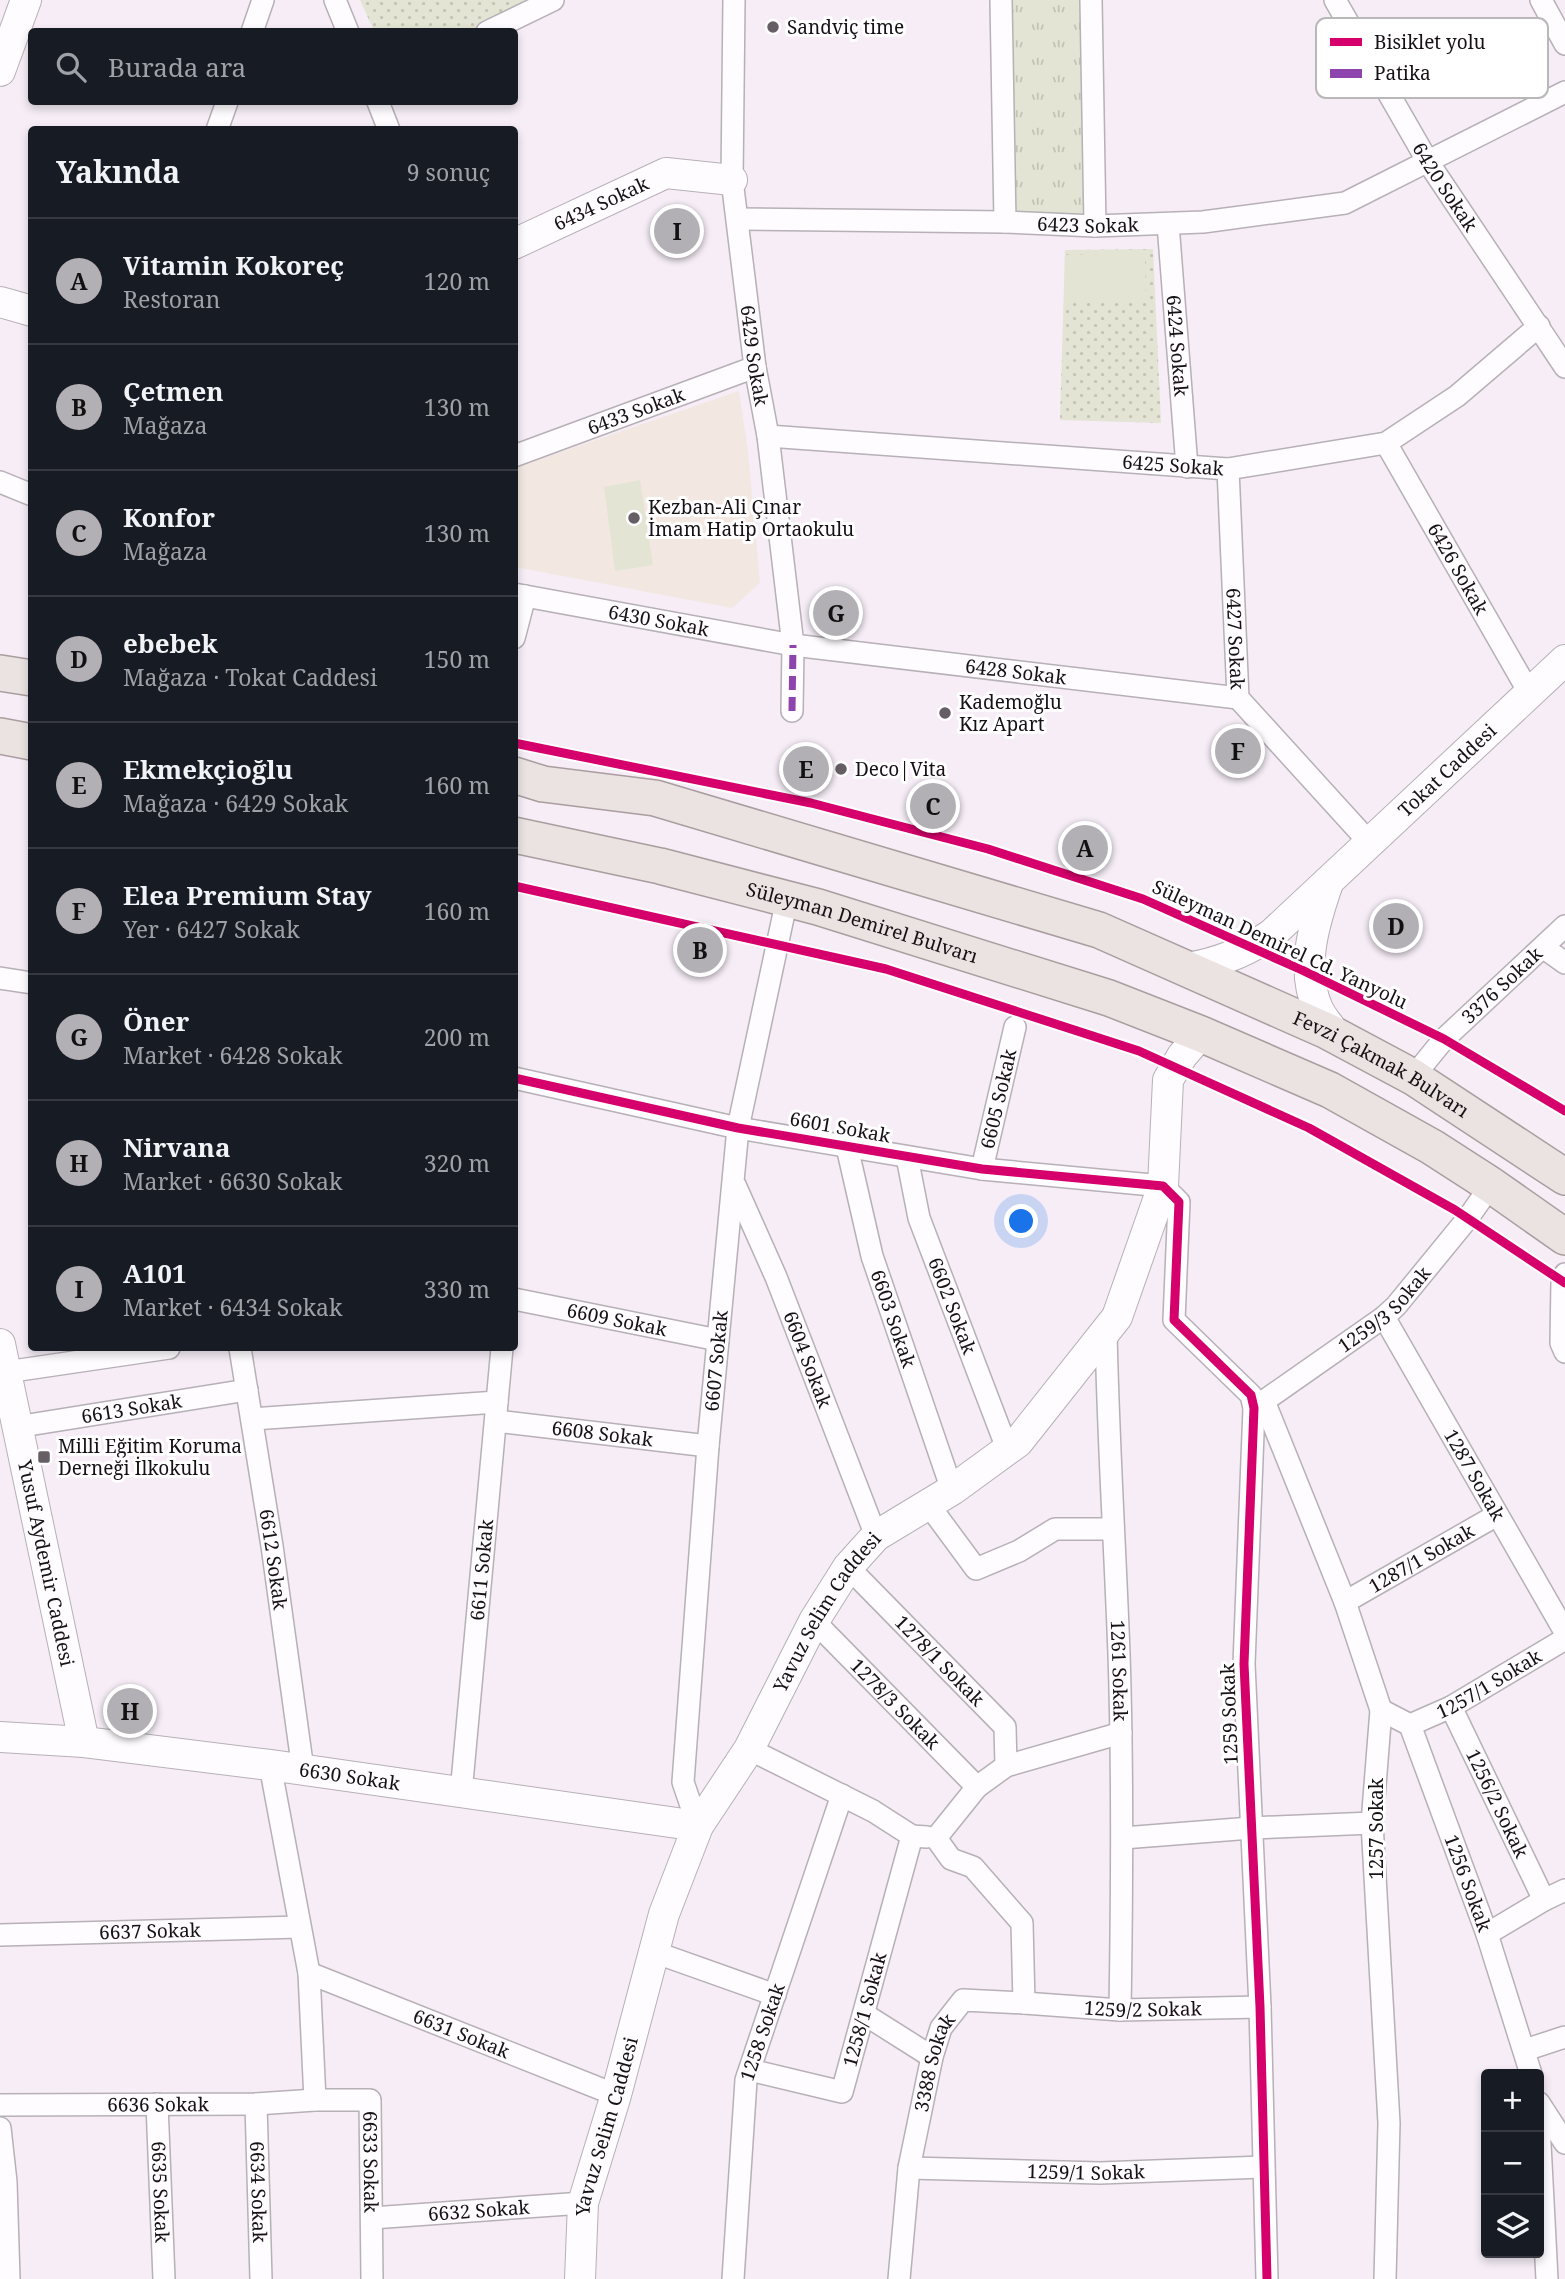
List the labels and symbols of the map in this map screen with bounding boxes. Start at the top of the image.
place label: Sandviç time [787,14,904,40]
legend [1316,18,1548,98]
marker: Sandviç time [765,19,781,35]
text: Bisiklet yolu [1374,29,1486,55]
text: Patika [1374,60,1431,86]
street label: 6420 Sokak [1406,138,1484,237]
street label: 6434 Sokak [549,170,653,237]
pin: I [654,205,700,257]
street label: 6423 Sokak [1037,210,1140,239]
street label: 6424 Sokak [1161,294,1195,398]
street label: 6429 Sokak [734,304,775,409]
street label: 6433 Sokak [584,381,689,441]
street label: 6425 Sokak [1121,448,1225,482]
place label: Kezban-Ali Çınar İmam Hatip Ortaokulu [648,494,854,542]
marker: Kezban-Ali Çınar İmam Hatip Ortaokulu [626,510,642,526]
street label: 6426 Sokak [1422,518,1495,620]
pin: G [813,587,859,639]
street label: 6427 Sokak [1220,587,1251,691]
street label: 6430 Sokak [606,598,712,643]
street label: 6428 Sokak [964,653,1069,691]
place label: Kademoğlu Kız Apart [959,689,1062,737]
marker: Kademoğlu Kız Apart [937,705,953,721]
street label: Tokat Caddesi [1392,718,1502,823]
pin: F [1215,725,1261,777]
pin: E [783,743,829,795]
place label: Deco|Vita [855,756,946,782]
marker: Deco|Vita [833,761,849,777]
pin: C [910,780,956,832]
pin: A [1062,822,1108,874]
street label: Süleyman Demirel Cd. Yanyolu [1149,875,1411,1013]
street label: Süleyman Demirel Bulvarı [743,876,981,969]
pin: D [1373,900,1419,952]
pin: B [677,924,723,976]
street label: 3376 Sokak [1456,940,1548,1029]
street label: Fevzi Çakmak Bulvarı [1289,1005,1474,1123]
street label: 6605 Sokak [974,1046,1023,1151]
street label: 6601 Sokak [788,1105,893,1149]
your location [1004,1204,1038,1238]
street label: 6602 Sokak [922,1254,983,1359]
street label: 1259/3 Sokak [1333,1260,1437,1358]
street label: 6603 Sokak [865,1266,922,1372]
street label: 6609 Sokak [565,1297,670,1343]
street label: 6604 Sokak [777,1307,839,1412]
street label: 6607 Sokak [698,1308,734,1413]
street label: 6613 Sokak [79,1387,185,1429]
street label: 6608 Sokak [550,1415,655,1453]
street label: 1287 Sokak [1438,1424,1512,1526]
place label: Milli Eğitim Koruma Derneği İlkokulu [58,1433,242,1481]
marker: Milli Eğitim Koruma Derneği İlkokulu [36,1449,52,1465]
street label: Yusuf Aydemir Caddesi [12,1457,81,1669]
street label: 6612 Sokak [253,1507,294,1612]
street label: 6611 Sokak [464,1517,499,1622]
street label: 1287/1 Sokak [1364,1517,1480,1599]
street label: Yavuz Selim Caddesi [767,1526,887,1697]
street label: 1278/1 Sokak [889,1609,991,1712]
street label: 1261 Sokak [1105,1619,1134,1723]
street label: 1257/1 Sokak [1432,1643,1547,1725]
street label: 1278/3 Sokak [845,1653,946,1756]
street label: 1259 Sokak [1214,1662,1244,1765]
pin: H [107,1685,153,1737]
street label: 1256/2 Sokak [1460,1745,1535,1863]
street label: 6630 Sokak [297,1756,403,1797]
street label: 1257 Sokak [1363,1777,1389,1880]
street label: 1256 Sokak [1438,1831,1498,1936]
street label: 6637 Sokak [99,1917,202,1945]
street label: 1258/1 Sokak [836,1949,893,2070]
street label: 1258 Sokak [734,1979,791,2084]
street label: 1259/2 Sokak [1083,1994,1203,2023]
street label: 6631 Sokak [409,2003,514,2065]
street label: 3388 Sokak [908,2007,961,2114]
street label: Yavuz Selim Caddesi [569,2034,644,2217]
street label: 6636 Sokak [107,2091,210,2118]
street label: 6633 Sokak [357,2111,384,2214]
street label: 6635 Sokak [145,2141,176,2244]
street label: 6634 Sokak [244,2141,273,2244]
street label: 1259/1 Sokak [1027,2158,1146,2186]
street label: 6632 Sokak [427,2194,531,2227]

